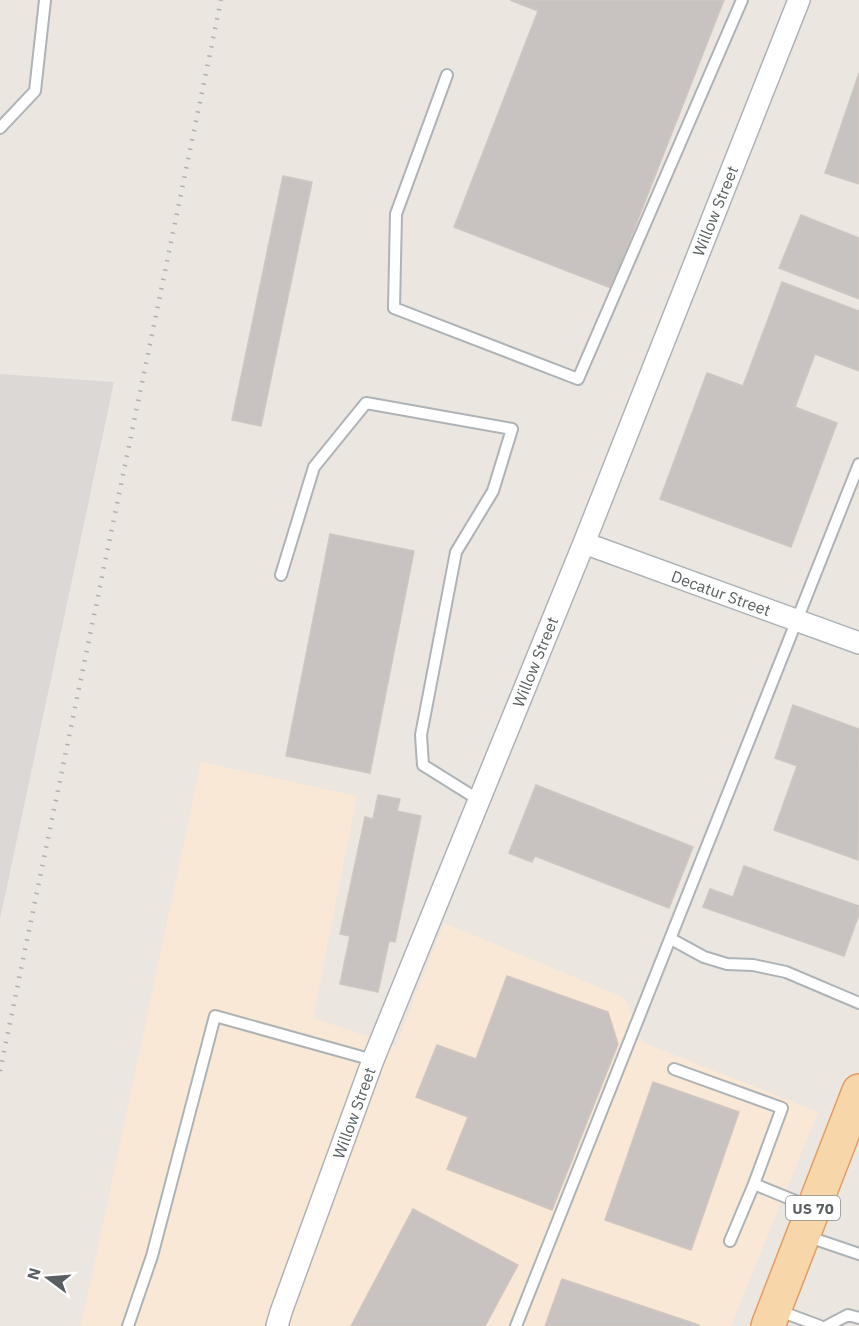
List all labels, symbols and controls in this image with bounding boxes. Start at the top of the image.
street label: Willow Street [688,163,742,259]
street label: Decatur Street [669,566,773,620]
street label: Willow Street [508,614,562,710]
street label: Willow Street [328,1065,380,1161]
road number: US 70 [786,1196,840,1220]
north arrow [18,1248,78,1308]
text: N [22,1266,45,1282]

